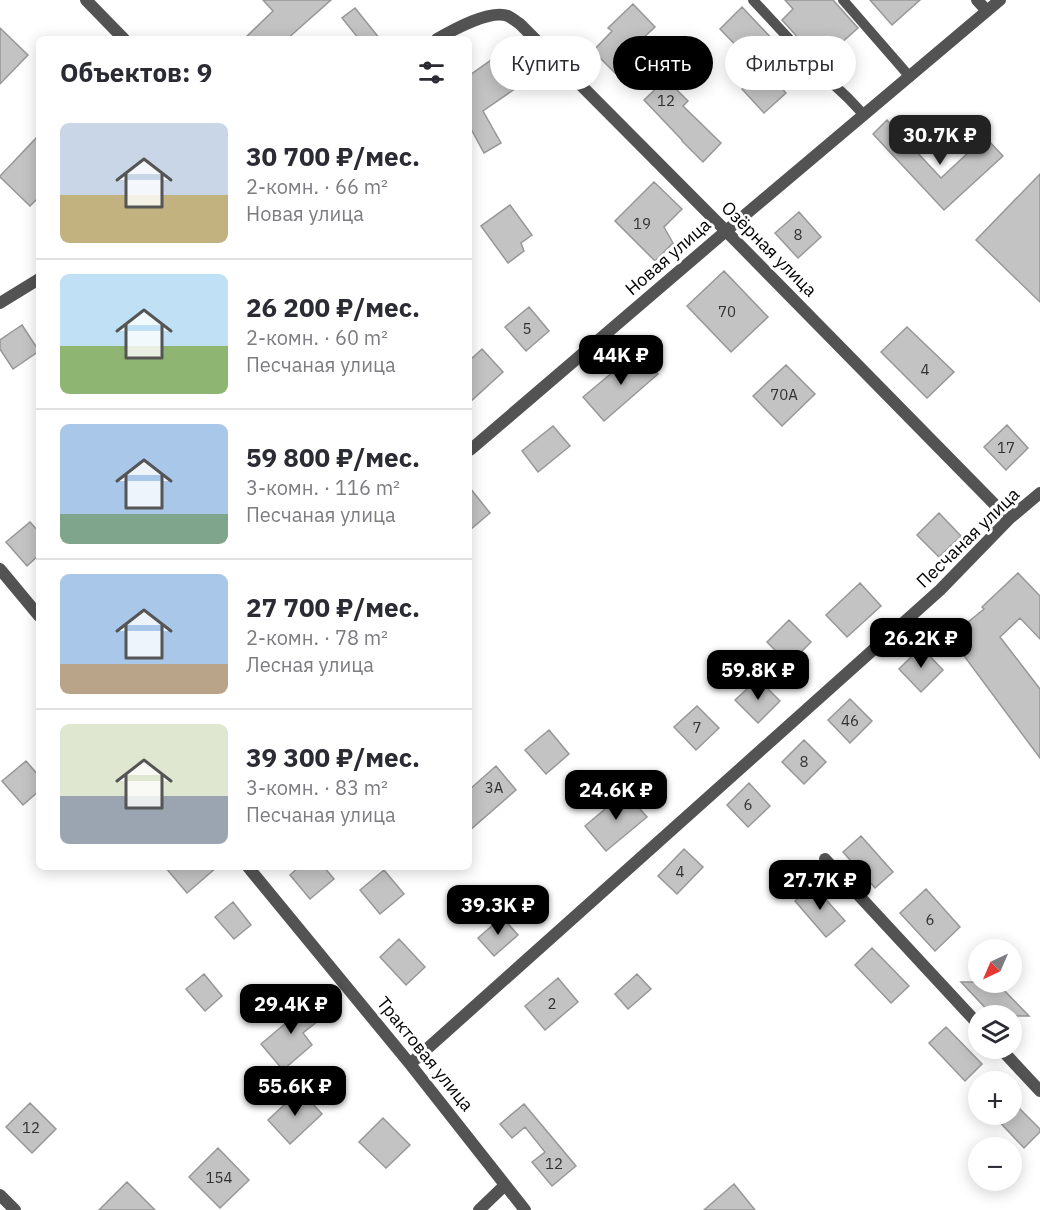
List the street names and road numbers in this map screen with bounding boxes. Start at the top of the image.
street label: Озёрная улица [717,196,822,302]
street label: Новая улица [620,213,716,300]
street label: Песчаная улица [911,482,1024,593]
street label: Трактовая улица [372,992,479,1116]

